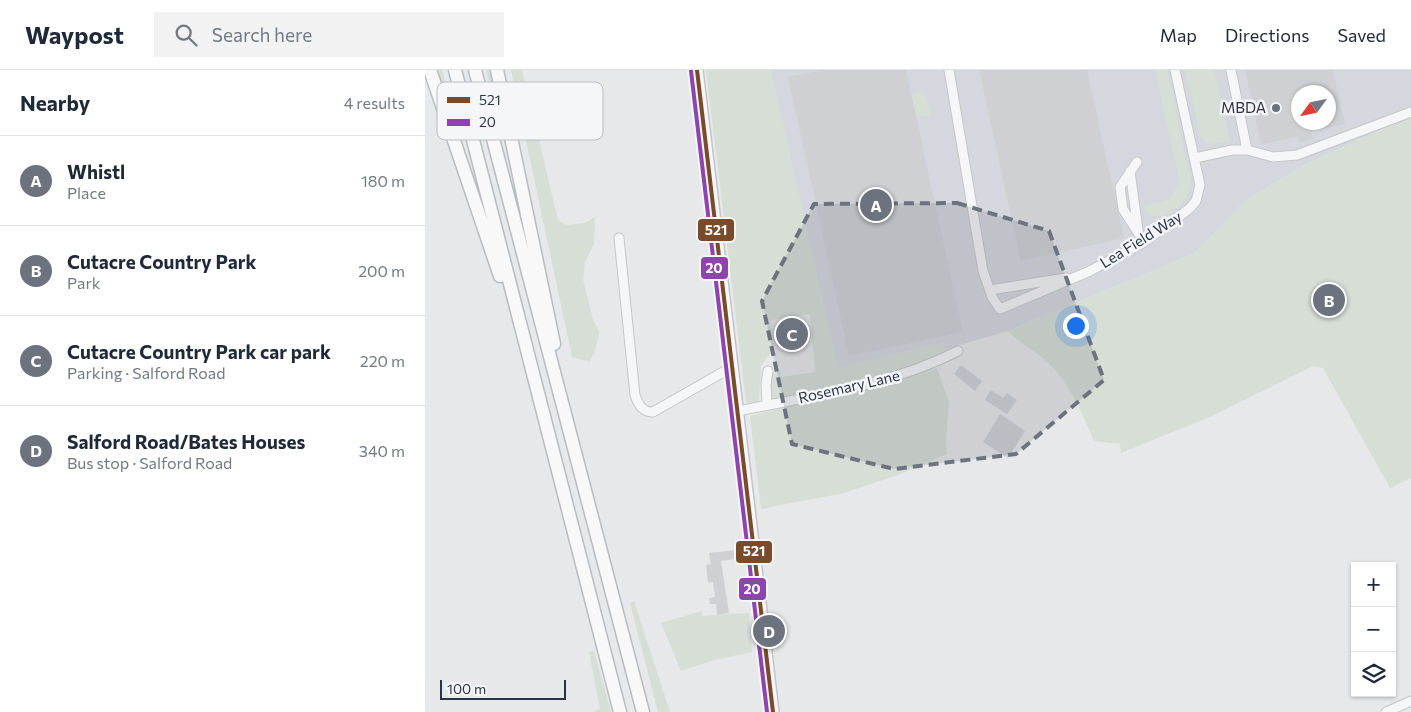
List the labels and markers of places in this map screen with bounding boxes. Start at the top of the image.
place label: MBDA [1221,98,1266,116]
marker: MBDA [1270,102,1282,114]
pin: A [860,186,892,224]
pin: B [1313,281,1345,319]
pin: C [776,315,808,353]
pin: D [753,612,785,650]

